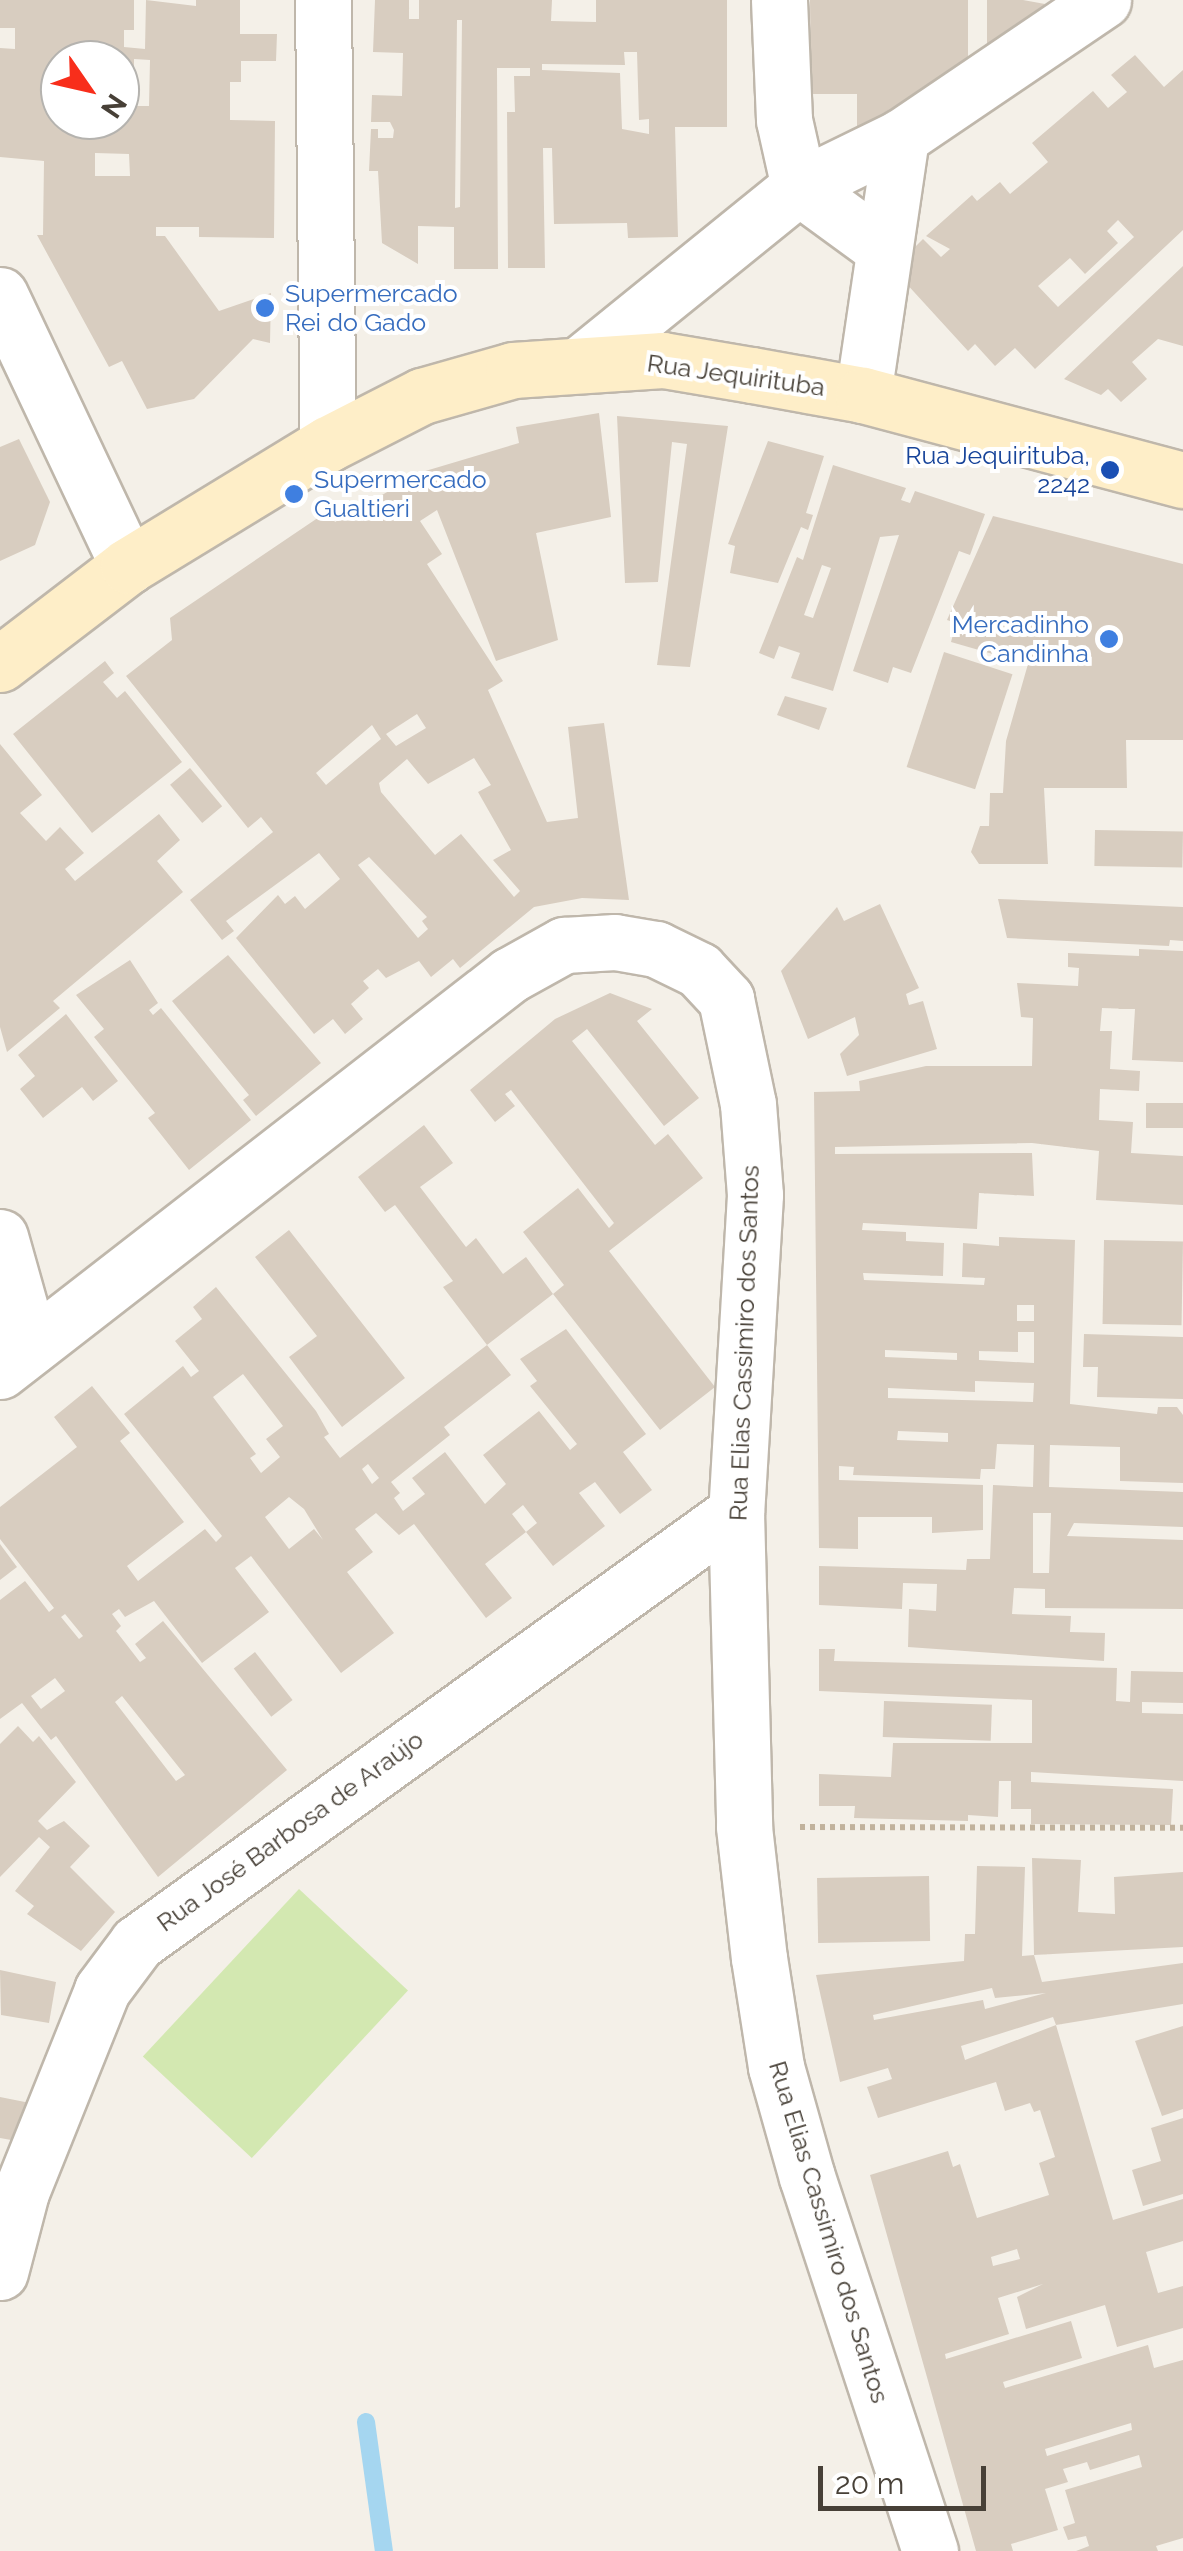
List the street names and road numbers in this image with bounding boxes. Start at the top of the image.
street label: Rua Jequirituba [645,348,827,402]
street label: Rua Elias Cassimiro dos Santos [723,1164,765,1522]
street label: Rua José Barbosa de Araújo [150,1724,430,1938]
street label: Rua Elias Cassimiro dos Santos [763,2057,895,2407]

